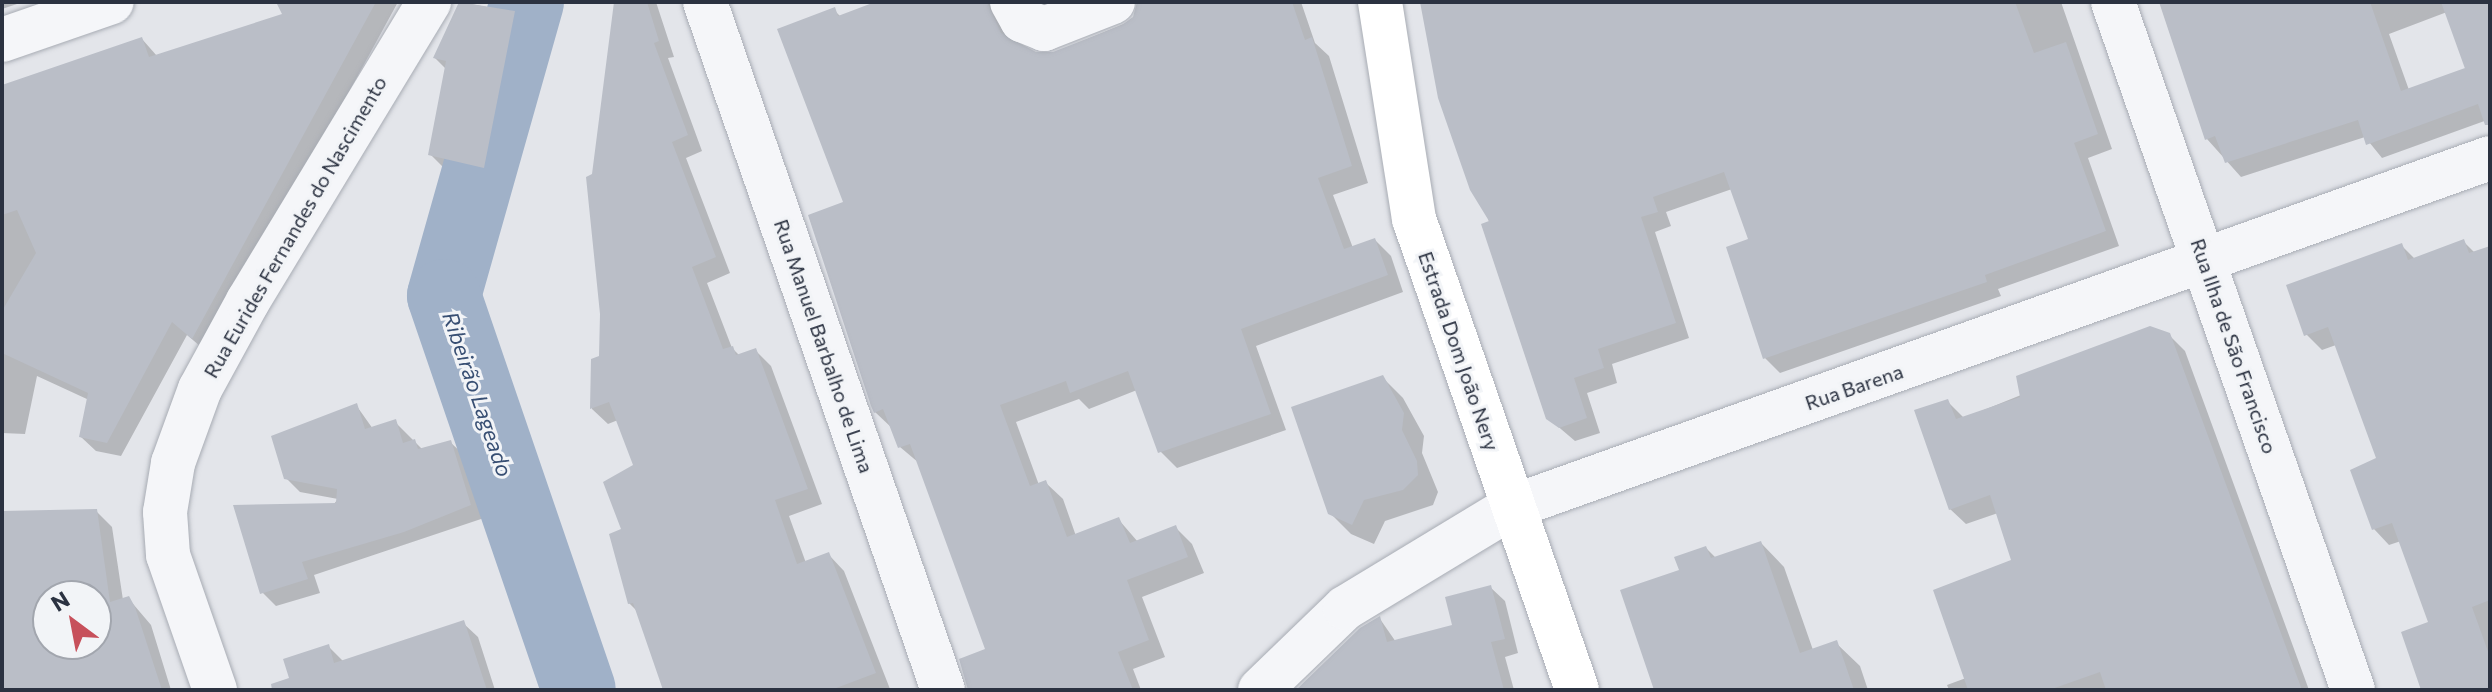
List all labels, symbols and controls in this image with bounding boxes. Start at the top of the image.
street label: Rua Eurides Fernandes do Nascimento [199,72,391,382]
street label: Rua Manuel Barbalho de Lima [769,216,879,476]
street label: Rua Ilha de São Francisco [2186,235,2282,457]
street label: Estrada Dom João Nery [1414,248,1504,454]
water label: Ribeirão Lageado [437,308,519,480]
street label: Rua Barena [1802,359,1906,415]
north arrow [32,580,112,660]
text: N [46,585,74,617]

